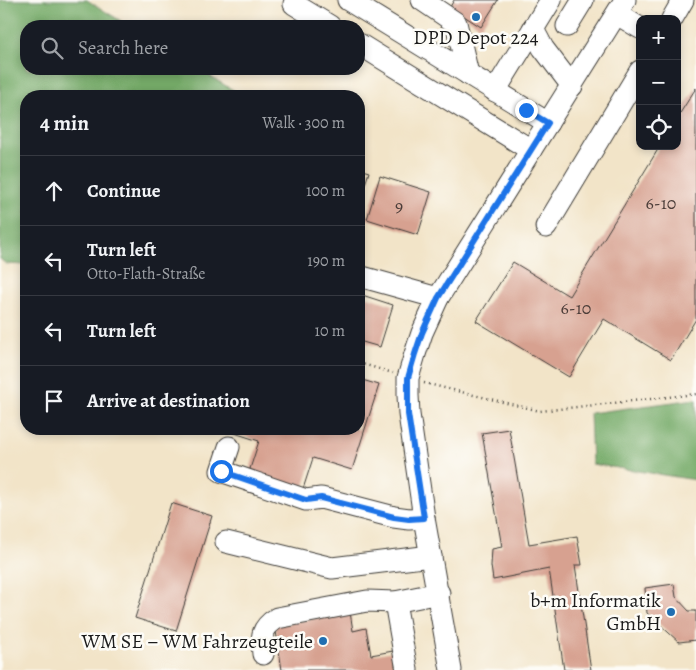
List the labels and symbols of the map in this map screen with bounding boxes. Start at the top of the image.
marker: DPD Depot 224 [470,11,482,23]
place label: DPD Depot 224 [413,24,539,51]
route end [515,99,538,122]
house number: 6-10 [646,191,676,215]
house number: 9 [395,194,403,218]
house number: 6-10 [561,296,591,320]
route start [210,460,233,483]
place label: b+m Informatik GmbH [530,587,661,637]
marker: b+m Informatik GmbH [665,606,677,618]
place label: WM SE – WM Fahrzeugteile [81,628,313,655]
marker: WM SE – WM Fahrzeugteile [317,635,329,647]

